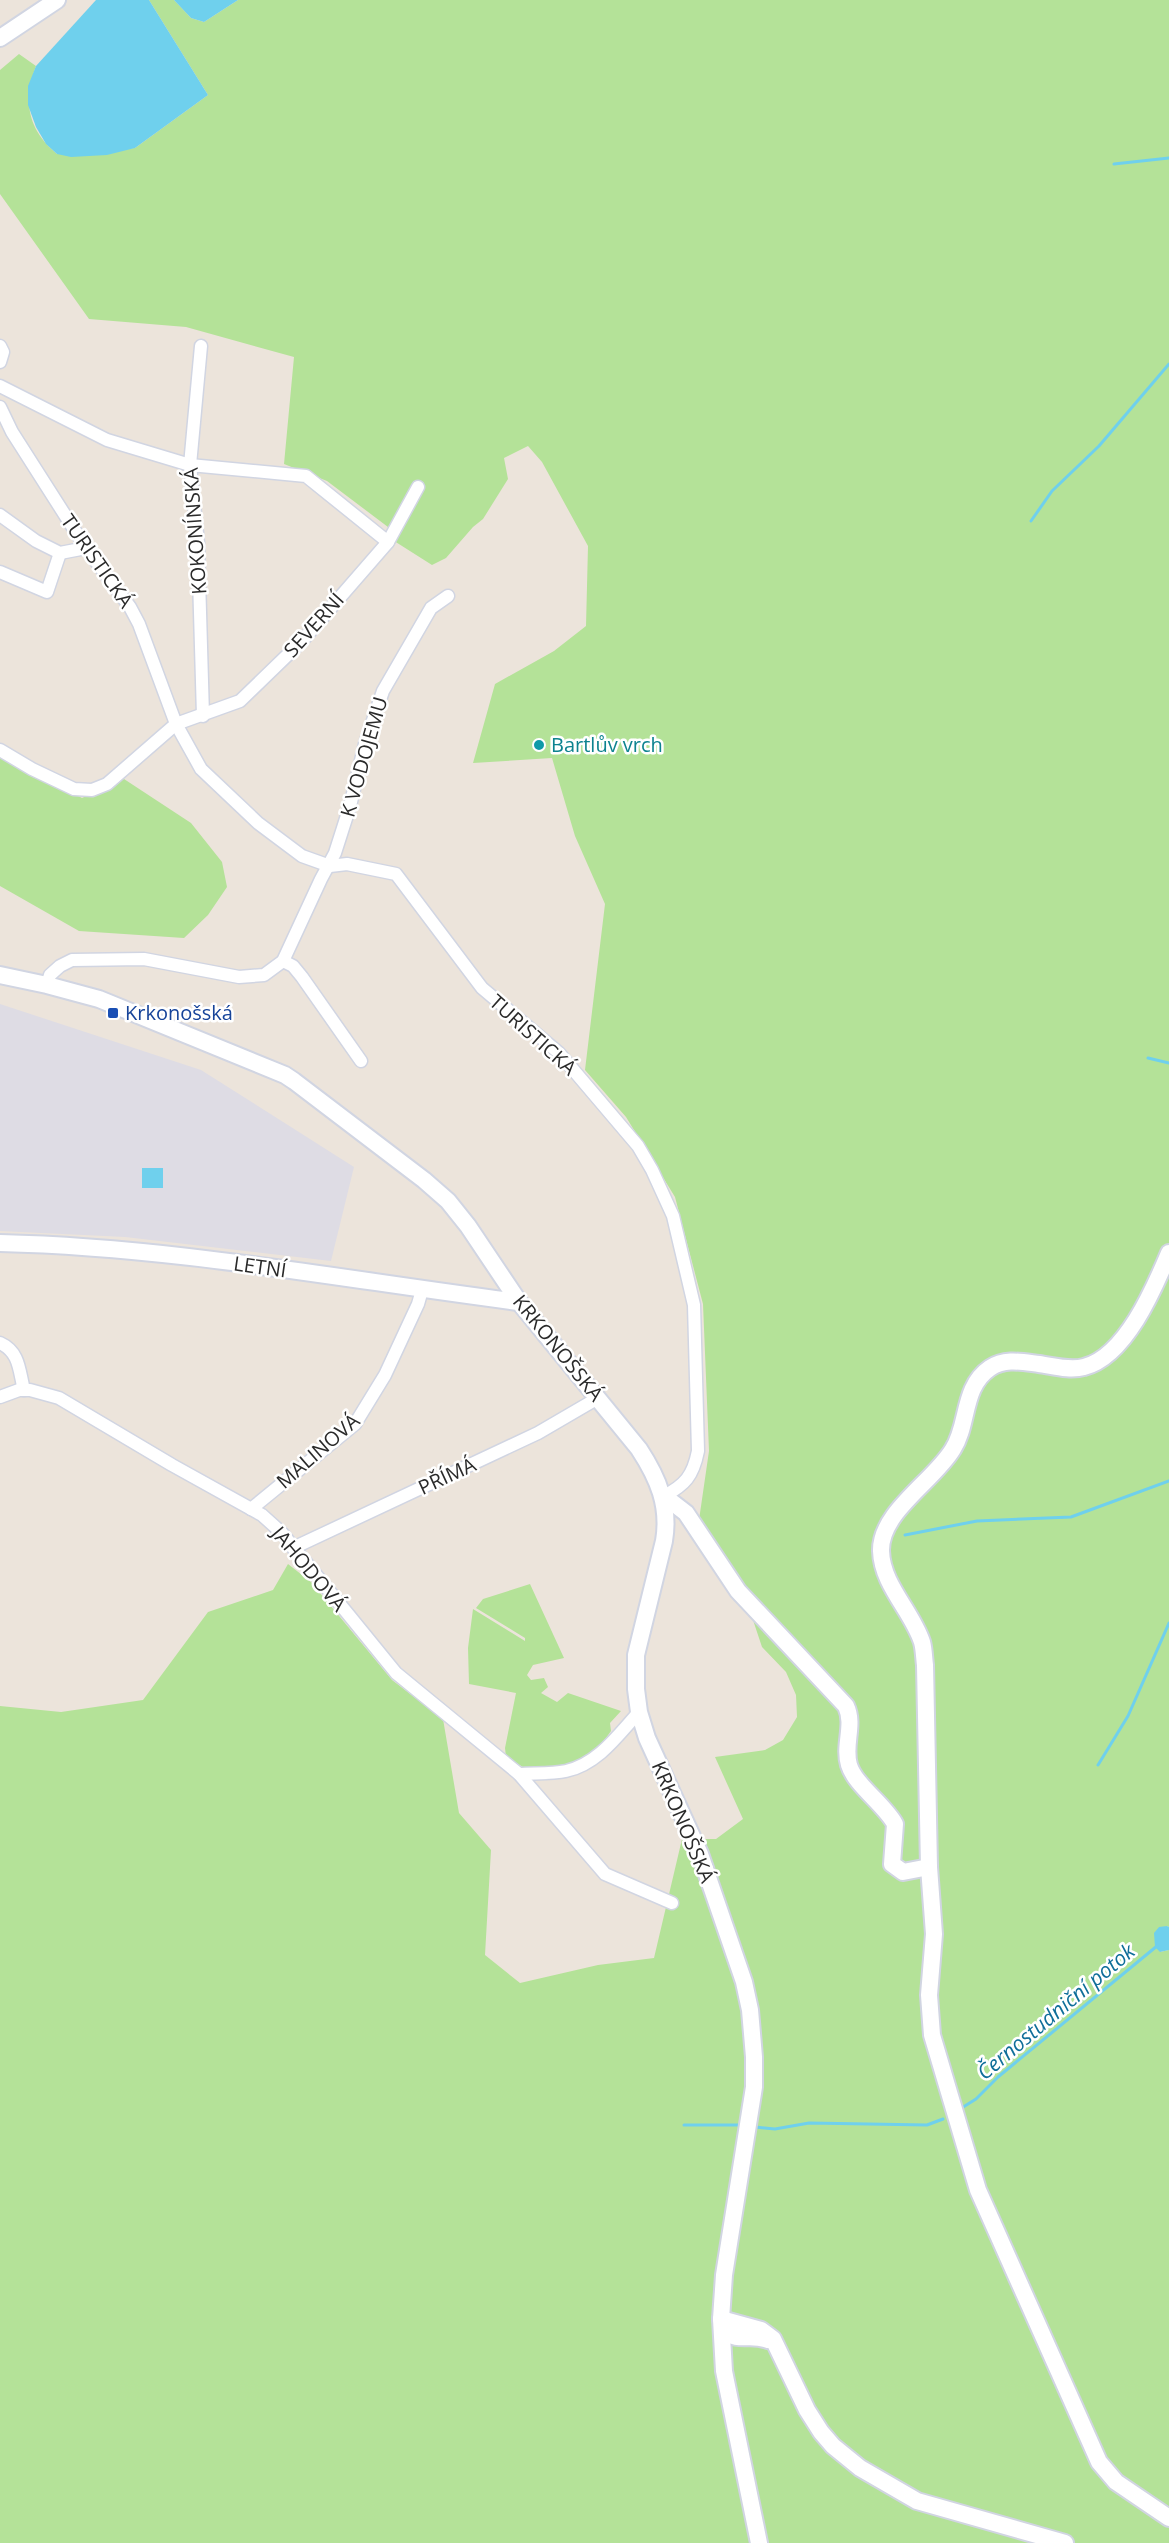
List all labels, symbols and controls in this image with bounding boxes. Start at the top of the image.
street label: KOKONÍNSKÁ [177,466,212,595]
street label: TURISTICKÁ [55,508,140,613]
street label: SEVERNÍ [277,586,350,663]
street label: K VODOJEMU [333,694,394,820]
place label: Bartlův vrch [551,731,663,758]
marker: Bartlův vrch [532,738,546,752]
street label: TURISTICKÁ [484,988,583,1081]
place label: Krkonošská [125,999,233,1026]
marker: Krkonošská [106,1006,120,1020]
street label: LETNÍ [232,1249,289,1284]
street label: KRKONOŠSKÁ [507,1289,610,1407]
street label: MALINOVÁ [270,1407,365,1494]
street label: PŘÍMÁ [414,1450,480,1501]
street label: JAHODOVÁ [265,1519,353,1617]
street label: KRKONOŠSKÁ [646,1757,721,1887]
water label: Černostudniční potok [971,1936,1141,2086]

